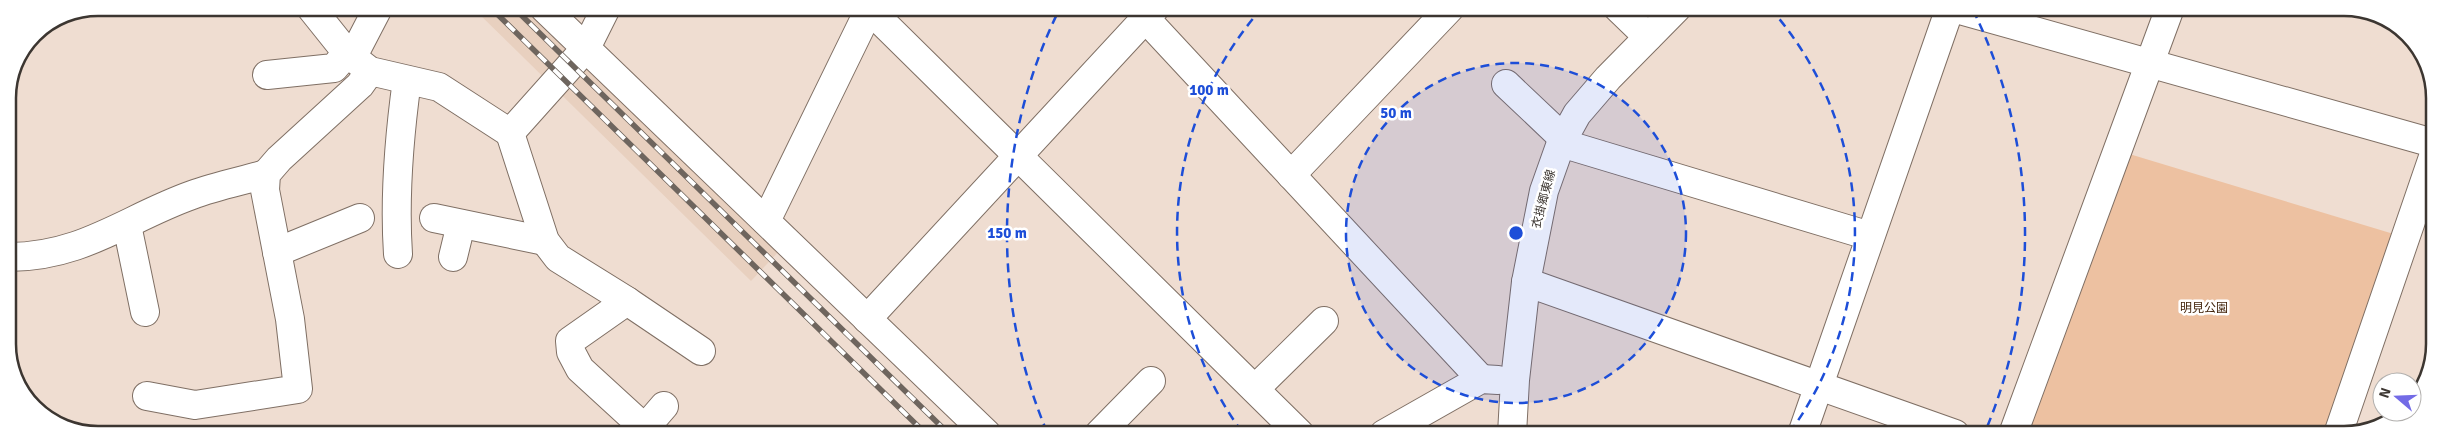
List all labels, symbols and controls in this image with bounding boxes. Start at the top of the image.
text: 100 m [1189,81,1229,99]
text: 50 m [1380,104,1412,122]
street label: 衣掛郷東線 [1529,168,1559,230]
text: 150 m [987,224,1027,242]
centre of rings [1507,224,1525,242]
park label: 明見公園 [2180,301,2228,316]
north arrow [2372,372,2422,422]
text: N [2376,386,2395,400]

